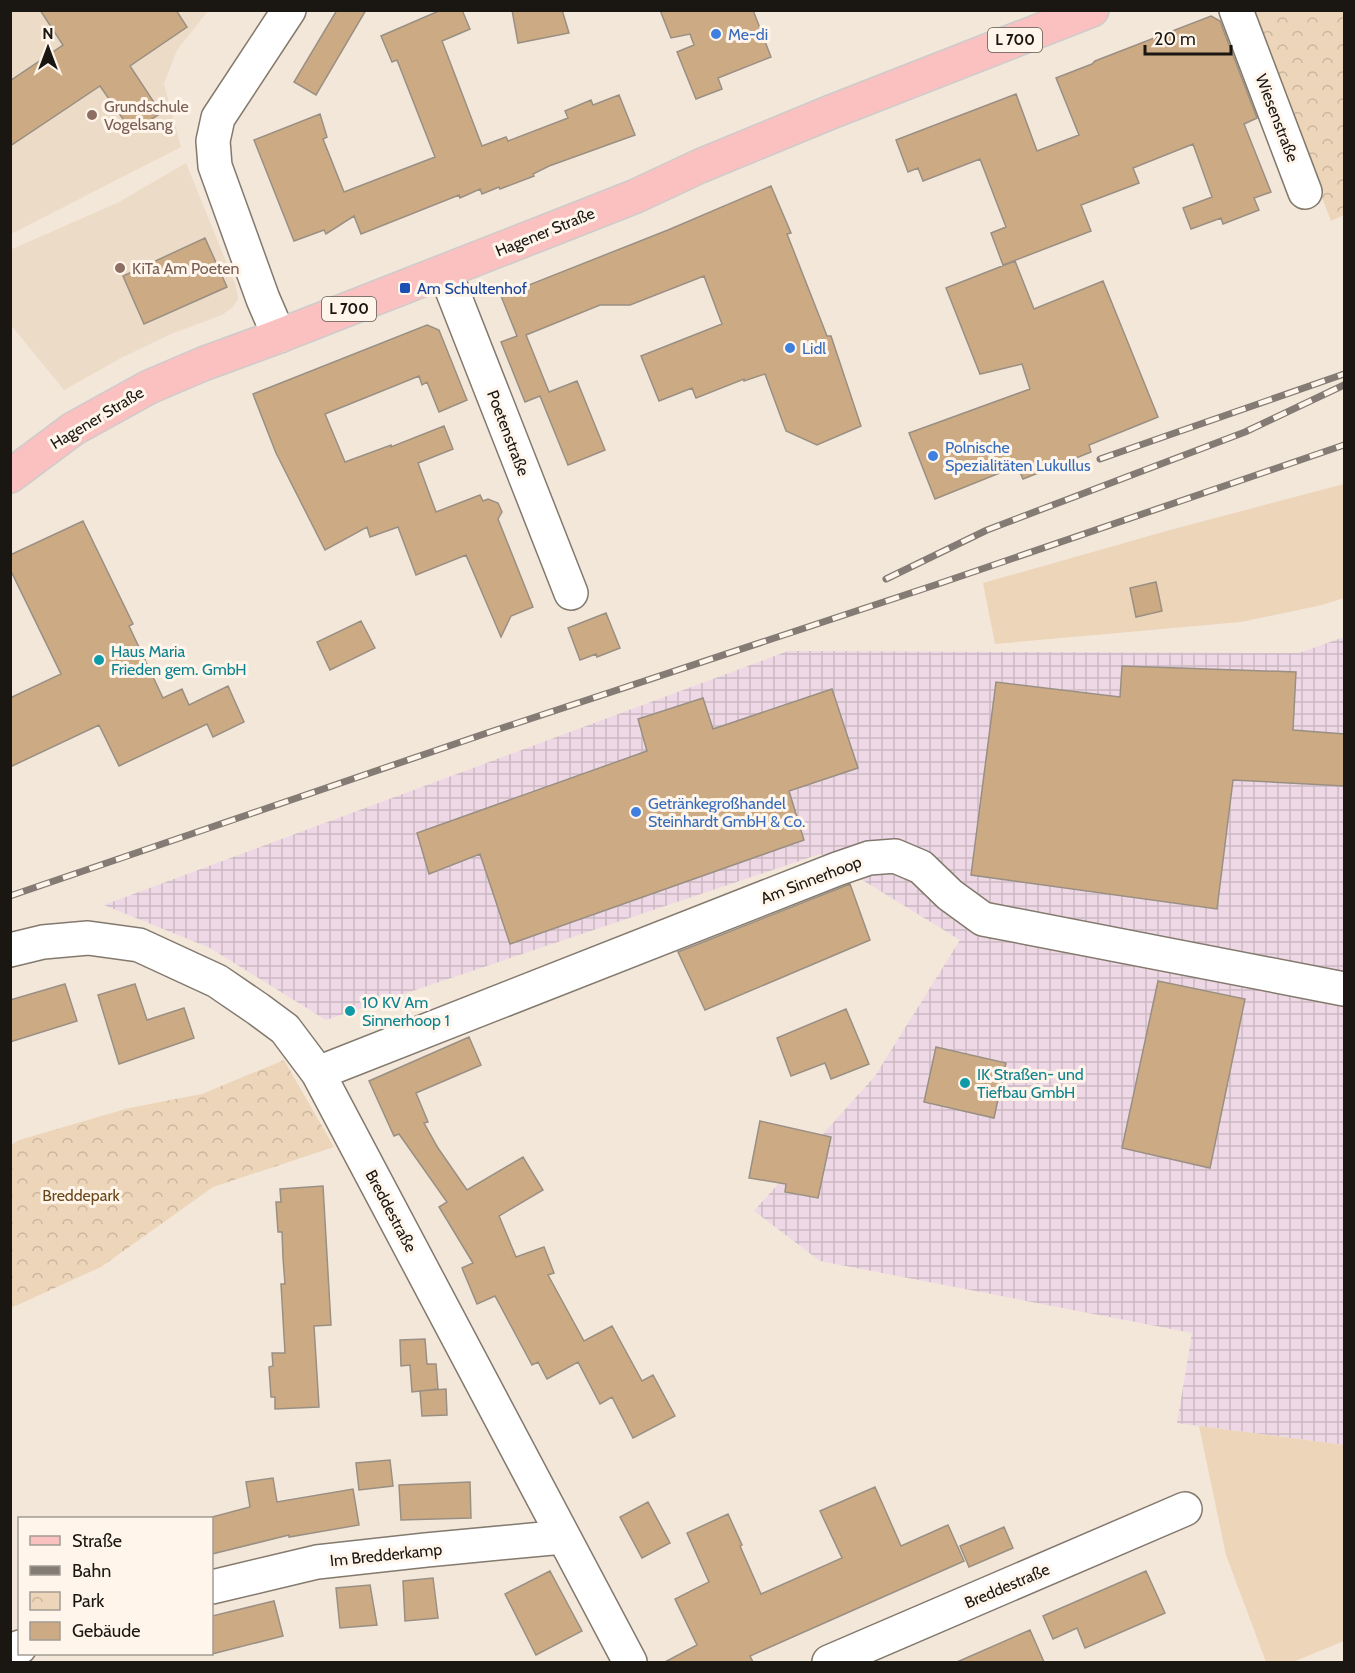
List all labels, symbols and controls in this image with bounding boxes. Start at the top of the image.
north arrow [18,18,78,78]
scale bar [1145,18,1230,56]
text: N [42,24,54,43]
place label: Me-di [728,25,768,44]
marker: Me-di [709,27,723,41]
road number: L 700 [988,28,1042,52]
text: 20 m [1154,28,1196,50]
street label: Wiesenstraße [1252,71,1302,165]
place label: Grundschule Vogelsang [104,97,189,134]
marker: Grundschule Vogelsang [85,108,99,122]
street label: Hagener Straße [493,203,597,261]
place label: KiTa Am Poeten [132,259,239,278]
marker: KiTa Am Poeten [113,261,127,275]
place label: Am Schultenhof [417,279,528,298]
marker: Am Schultenhof [398,281,412,295]
road number: L 700 [322,297,376,321]
place label: Lidl [802,339,826,358]
marker: Lidl [783,341,797,355]
street label: Hagener Straße [47,383,147,453]
street label: Poetenstraße [483,387,533,479]
place label: Polnische Spezialitäten Lukullus [945,438,1091,475]
marker: Polnische Spezialitäten Lukullus [926,449,940,463]
place label: Haus Maria Frieden gem. GmbH [111,642,247,679]
marker: Haus Maria Frieden gem. GmbH [92,653,106,667]
place label: Getränkegroßhandel Steinhardt GmbH & Co. [648,794,805,831]
marker: Getränkegroßhandel Steinhardt GmbH & Co. [629,805,643,819]
street label: Am Sinnerhoop [758,852,864,908]
place label: 10 KV Am Sinnerhoop 1 [362,993,450,1030]
marker: 10 KV Am Sinnerhoop 1 [343,1004,357,1018]
place label: IK Straßen- und Tiefbau GmbH [977,1065,1084,1102]
marker: IK Straßen- und Tiefbau GmbH [958,1076,972,1090]
street label: Breddestraße [361,1167,421,1255]
park label: Breddepark [42,1186,120,1205]
legend [18,1517,213,1655]
text: Straße [72,1530,122,1552]
street label: Im Bredderkamp [329,1540,443,1570]
text: Bahn [72,1560,111,1582]
street label: Breddestraße [962,1560,1052,1612]
text: Park [72,1590,105,1612]
text: Gebäude [72,1620,141,1642]

